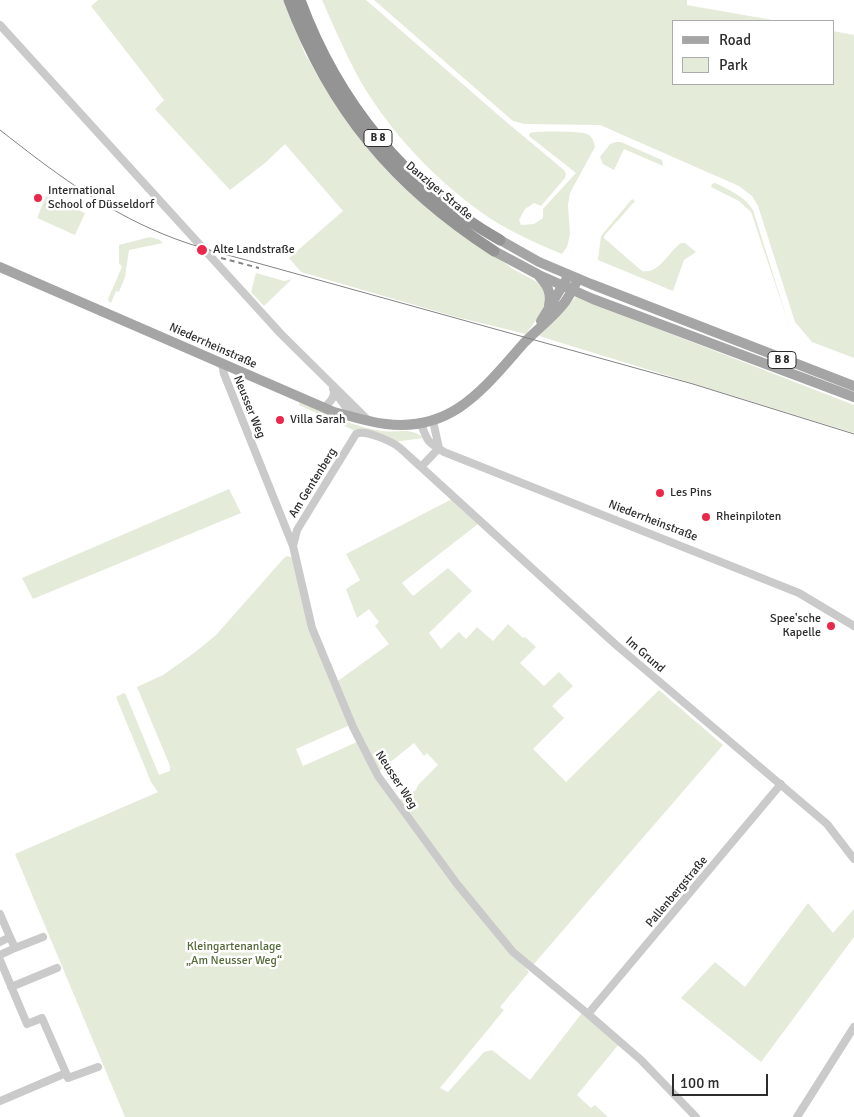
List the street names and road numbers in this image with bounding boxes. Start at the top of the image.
road number: B 8 [364,130,392,146]
street label: Danziger Straße [403,159,475,223]
street label: Niederrheinstraße [167,320,259,372]
road number: B 8 [768,352,796,368]
street label: Neusser Weg [230,374,268,440]
street label: Am Gentenberg [286,446,340,520]
street label: Niederrheinstraße [606,497,700,545]
street label: Im Grund [622,634,668,676]
street label: Neusser Weg [372,748,420,812]
street label: Pallenbergstraße [643,854,711,930]

